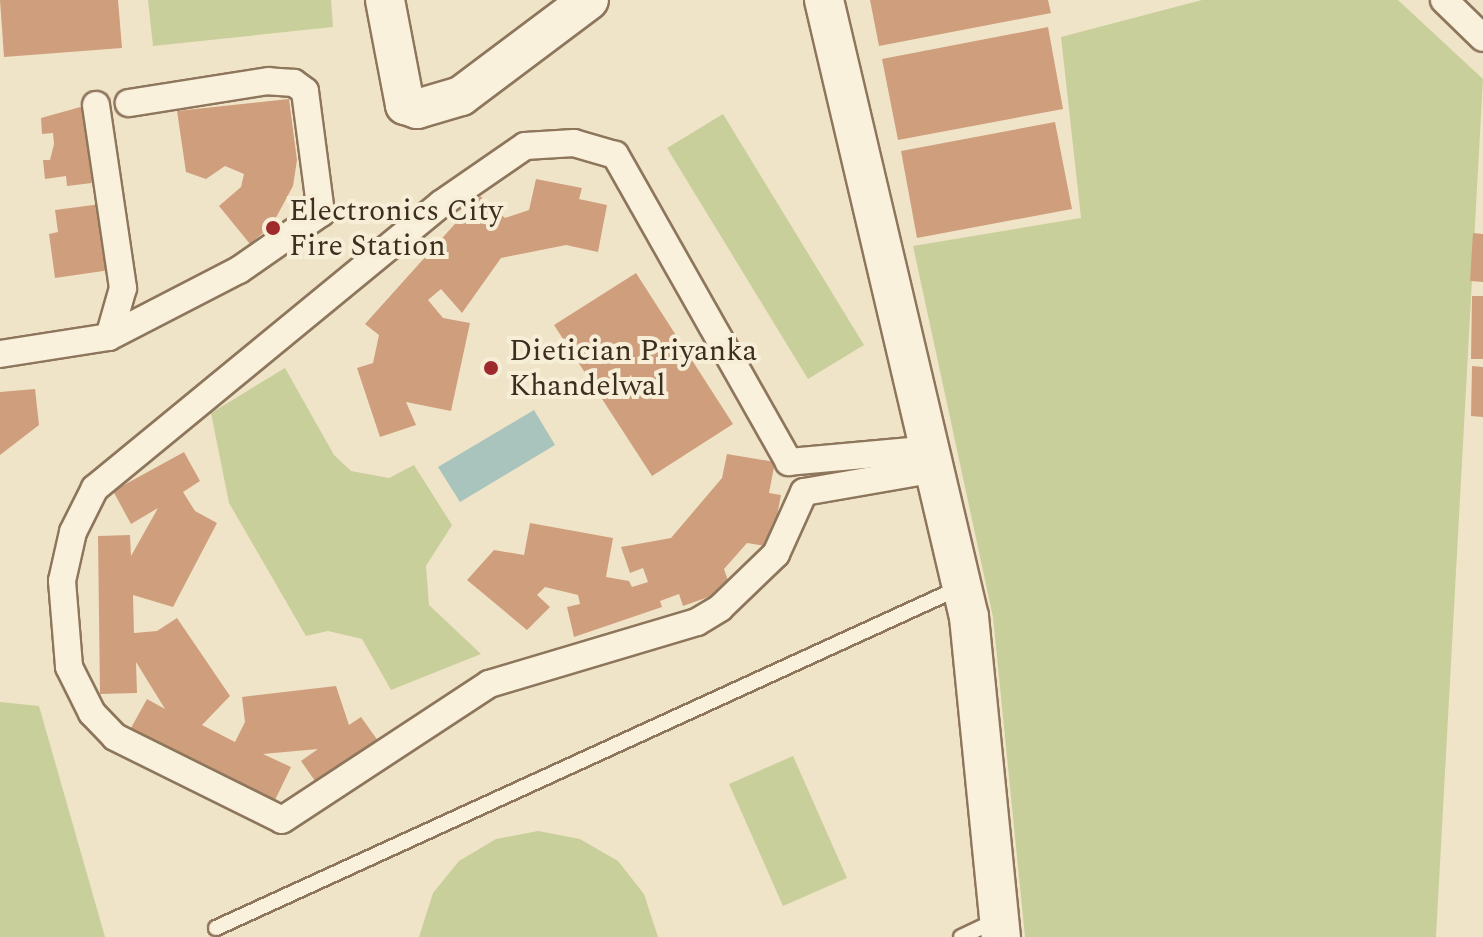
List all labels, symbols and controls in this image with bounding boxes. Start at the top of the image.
place label: Electronics City Fire Station [289,193,503,264]
marker: Electronics City Fire Station [264,219,282,237]
place label: Dietician Priyanka Khandelwal [509,333,757,404]
marker: Dietician Priyanka Khandelwal [480,357,502,379]

